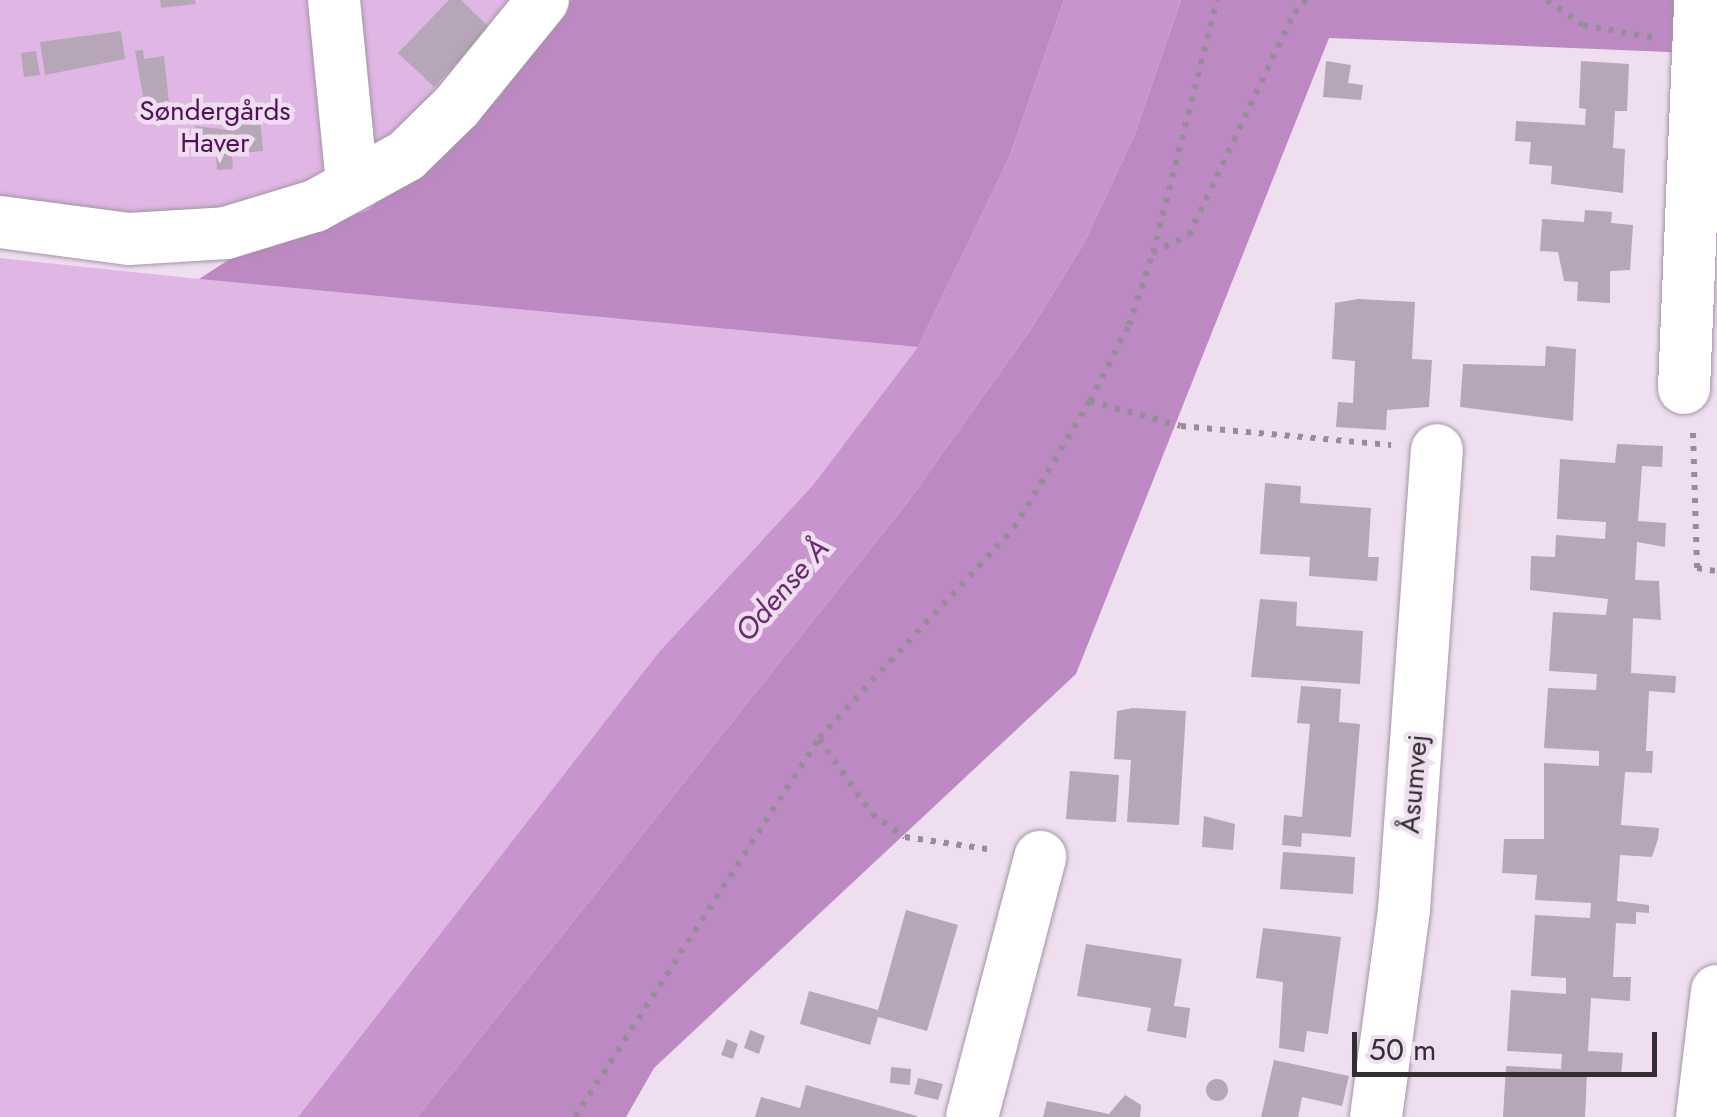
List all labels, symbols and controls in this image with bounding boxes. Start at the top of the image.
park label: Søndergårds Haver [139,94,291,160]
water label: Odense Å [727,531,837,649]
street label: Åsumvej [1393,733,1435,835]
scale bar [1357,1012,1662,1074]
text: 50 m [1369,1028,1436,1071]

